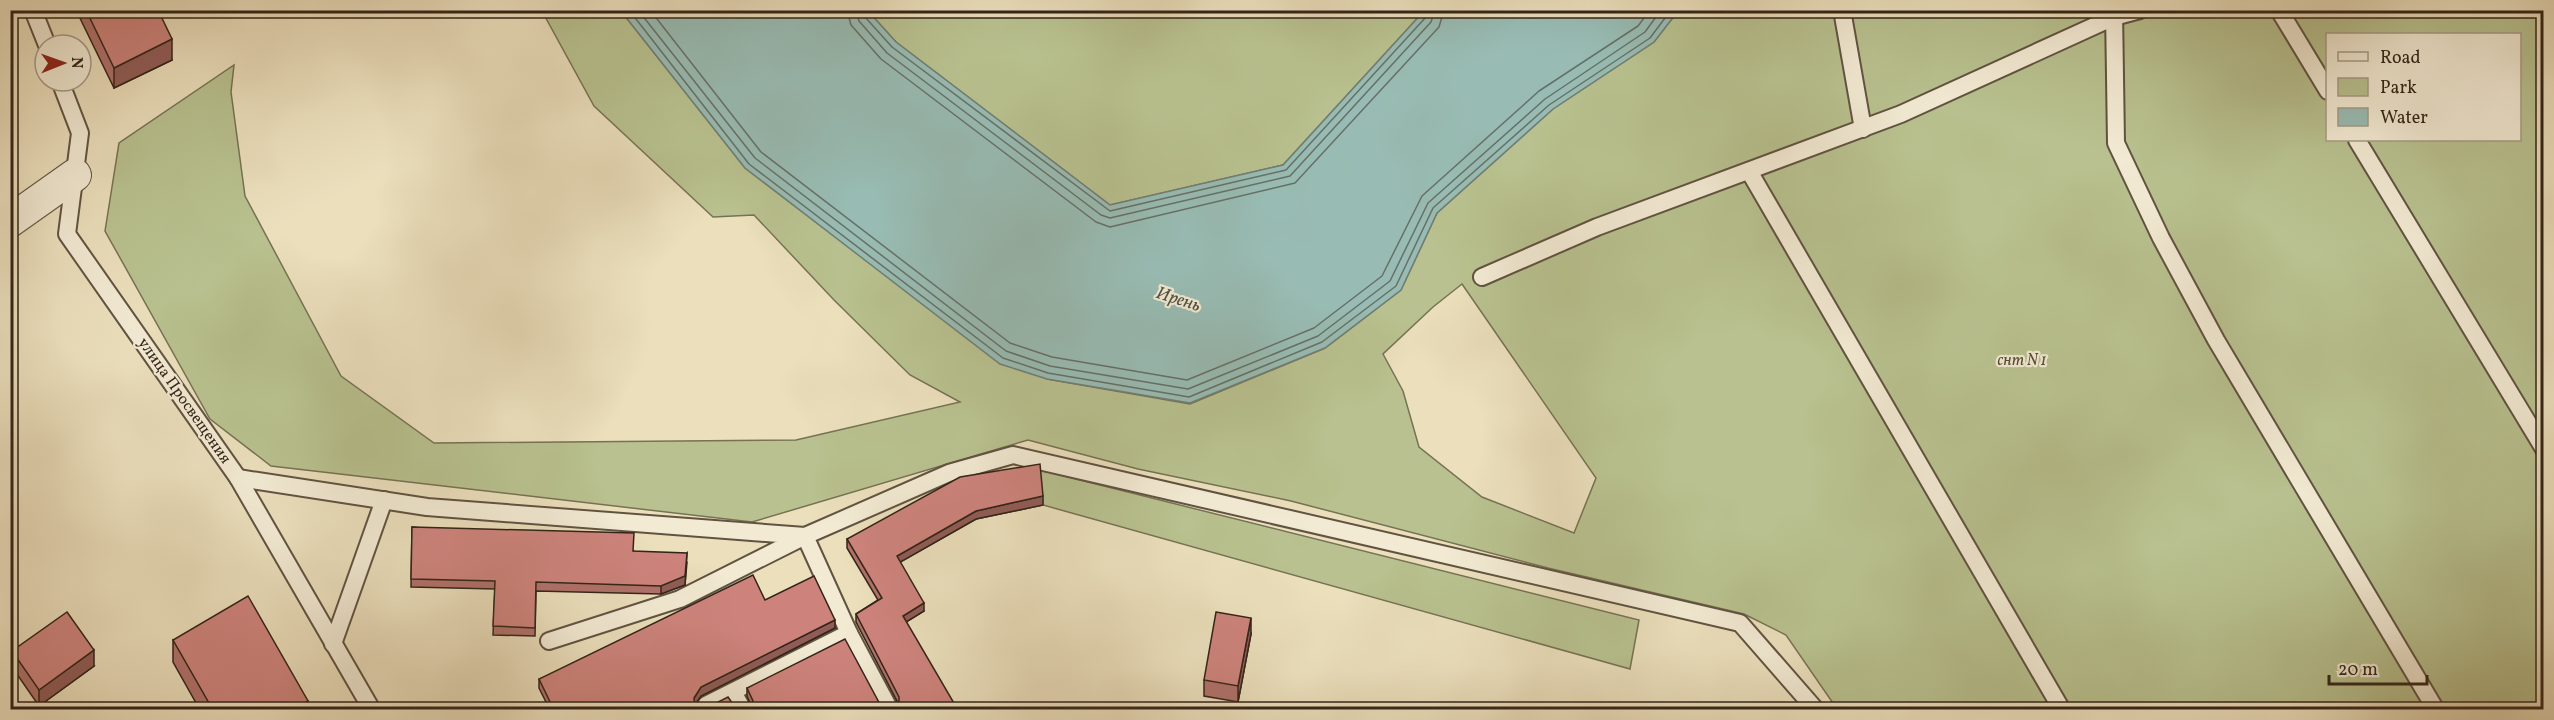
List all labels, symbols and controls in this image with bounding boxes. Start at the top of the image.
north arrow [33,33,93,93]
legend [2326,33,2521,141]
text: Road [2380,46,2421,71]
text: N [65,57,87,69]
text: Park [2380,76,2417,101]
text: Water [2380,106,2428,131]
water label: Ирень [1153,281,1204,319]
street label: улица Просвещения [132,333,236,469]
park label: снт N 1 [1997,350,2047,372]
scale bar [2329,648,2426,686]
text: 20 m [2338,658,2378,683]

